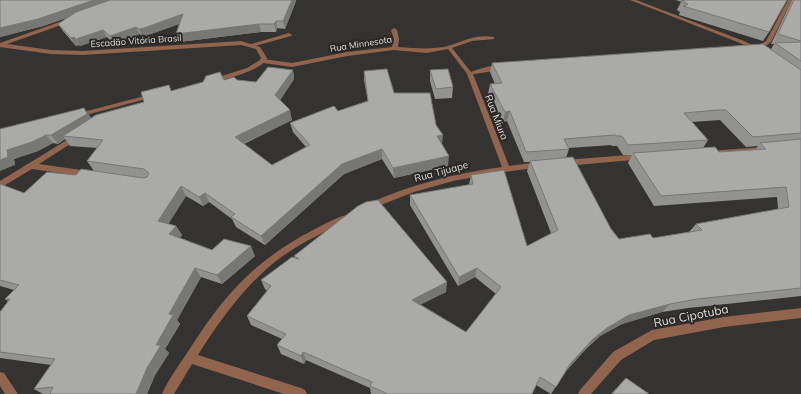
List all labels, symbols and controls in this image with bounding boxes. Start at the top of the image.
street label: Escadão Vitória Brasil [90,32,182,49]
street label: Rua Minnesota [329,33,393,54]
street label: Rua Miura [482,93,511,142]
street label: Rua Tijuape [413,158,470,185]
street label: Rua Cipotuba [652,301,730,330]

